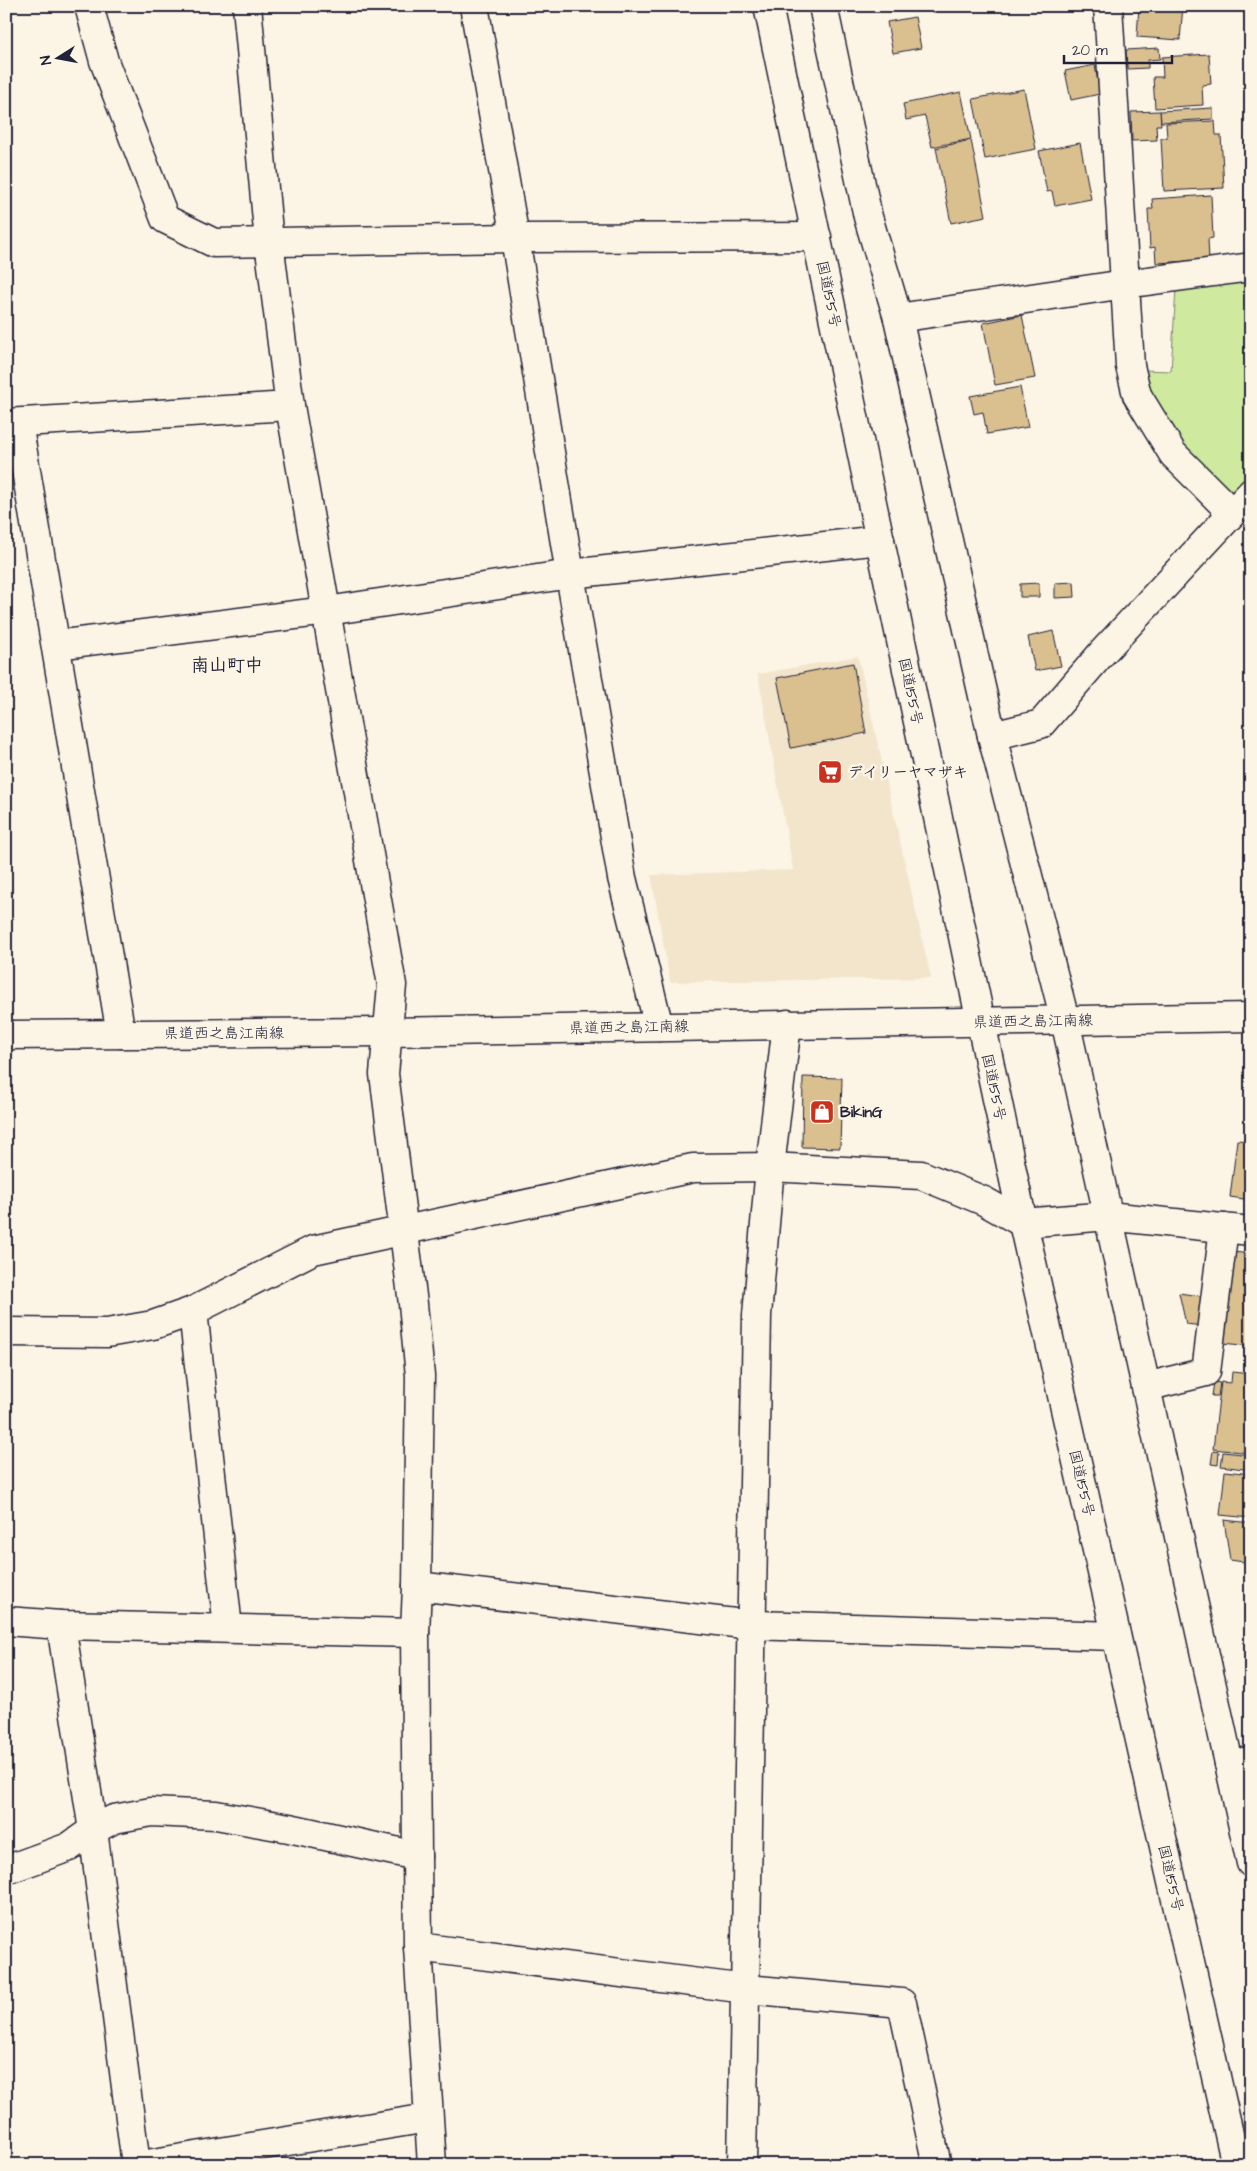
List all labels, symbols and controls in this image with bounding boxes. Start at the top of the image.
north arrow [32,32,82,82]
scale bar [1064,32,1172,64]
text: 20 m [1072,40,1108,61]
text: N [36,54,57,67]
street label: 国道155号 [811,259,846,330]
district label: 南山町中 [191,653,263,678]
street label: 国道155号 [893,656,928,727]
supermarket icon: デイリーヤマザキ [817,759,843,785]
place label: デイリーヤマザキ [848,762,968,783]
street label: 県道西之島江南線 [973,1010,1093,1033]
street label: 県道西之島江南線 [569,1016,689,1039]
street label: 県道西之島江南線 [164,1023,284,1044]
street label: 国道155号 [976,1052,1011,1123]
shop icon: BikinG [809,1099,835,1125]
place label: BikinG [840,1102,883,1123]
street label: 国道155号 [1064,1448,1099,1519]
street label: 国道155号 [1153,1843,1188,1914]

